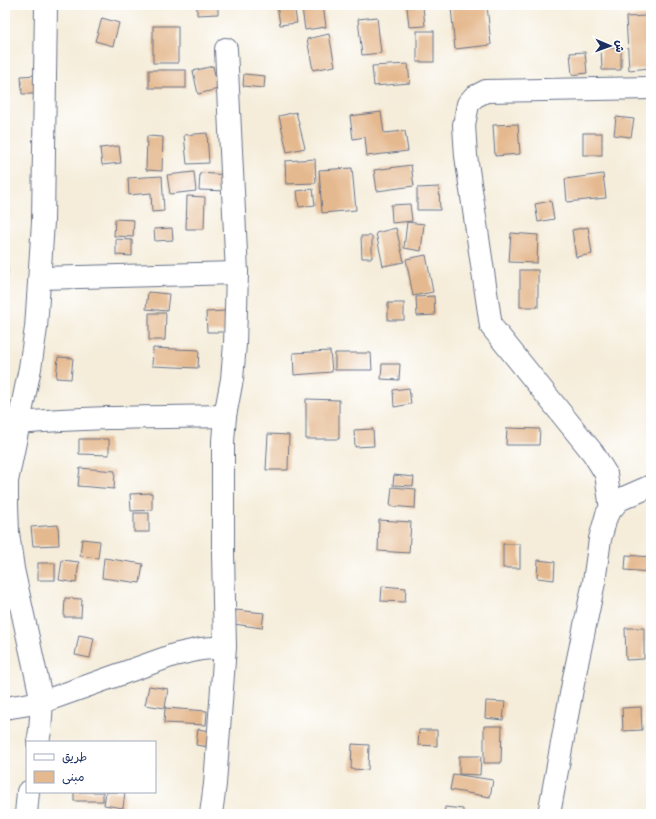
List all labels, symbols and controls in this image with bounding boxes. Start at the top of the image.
north arrow [590,26,630,66]
text: ش [613,40,627,53]
legend [26,741,156,793]
text: طريق [62,748,87,765]
text: مبنى [62,768,85,785]

